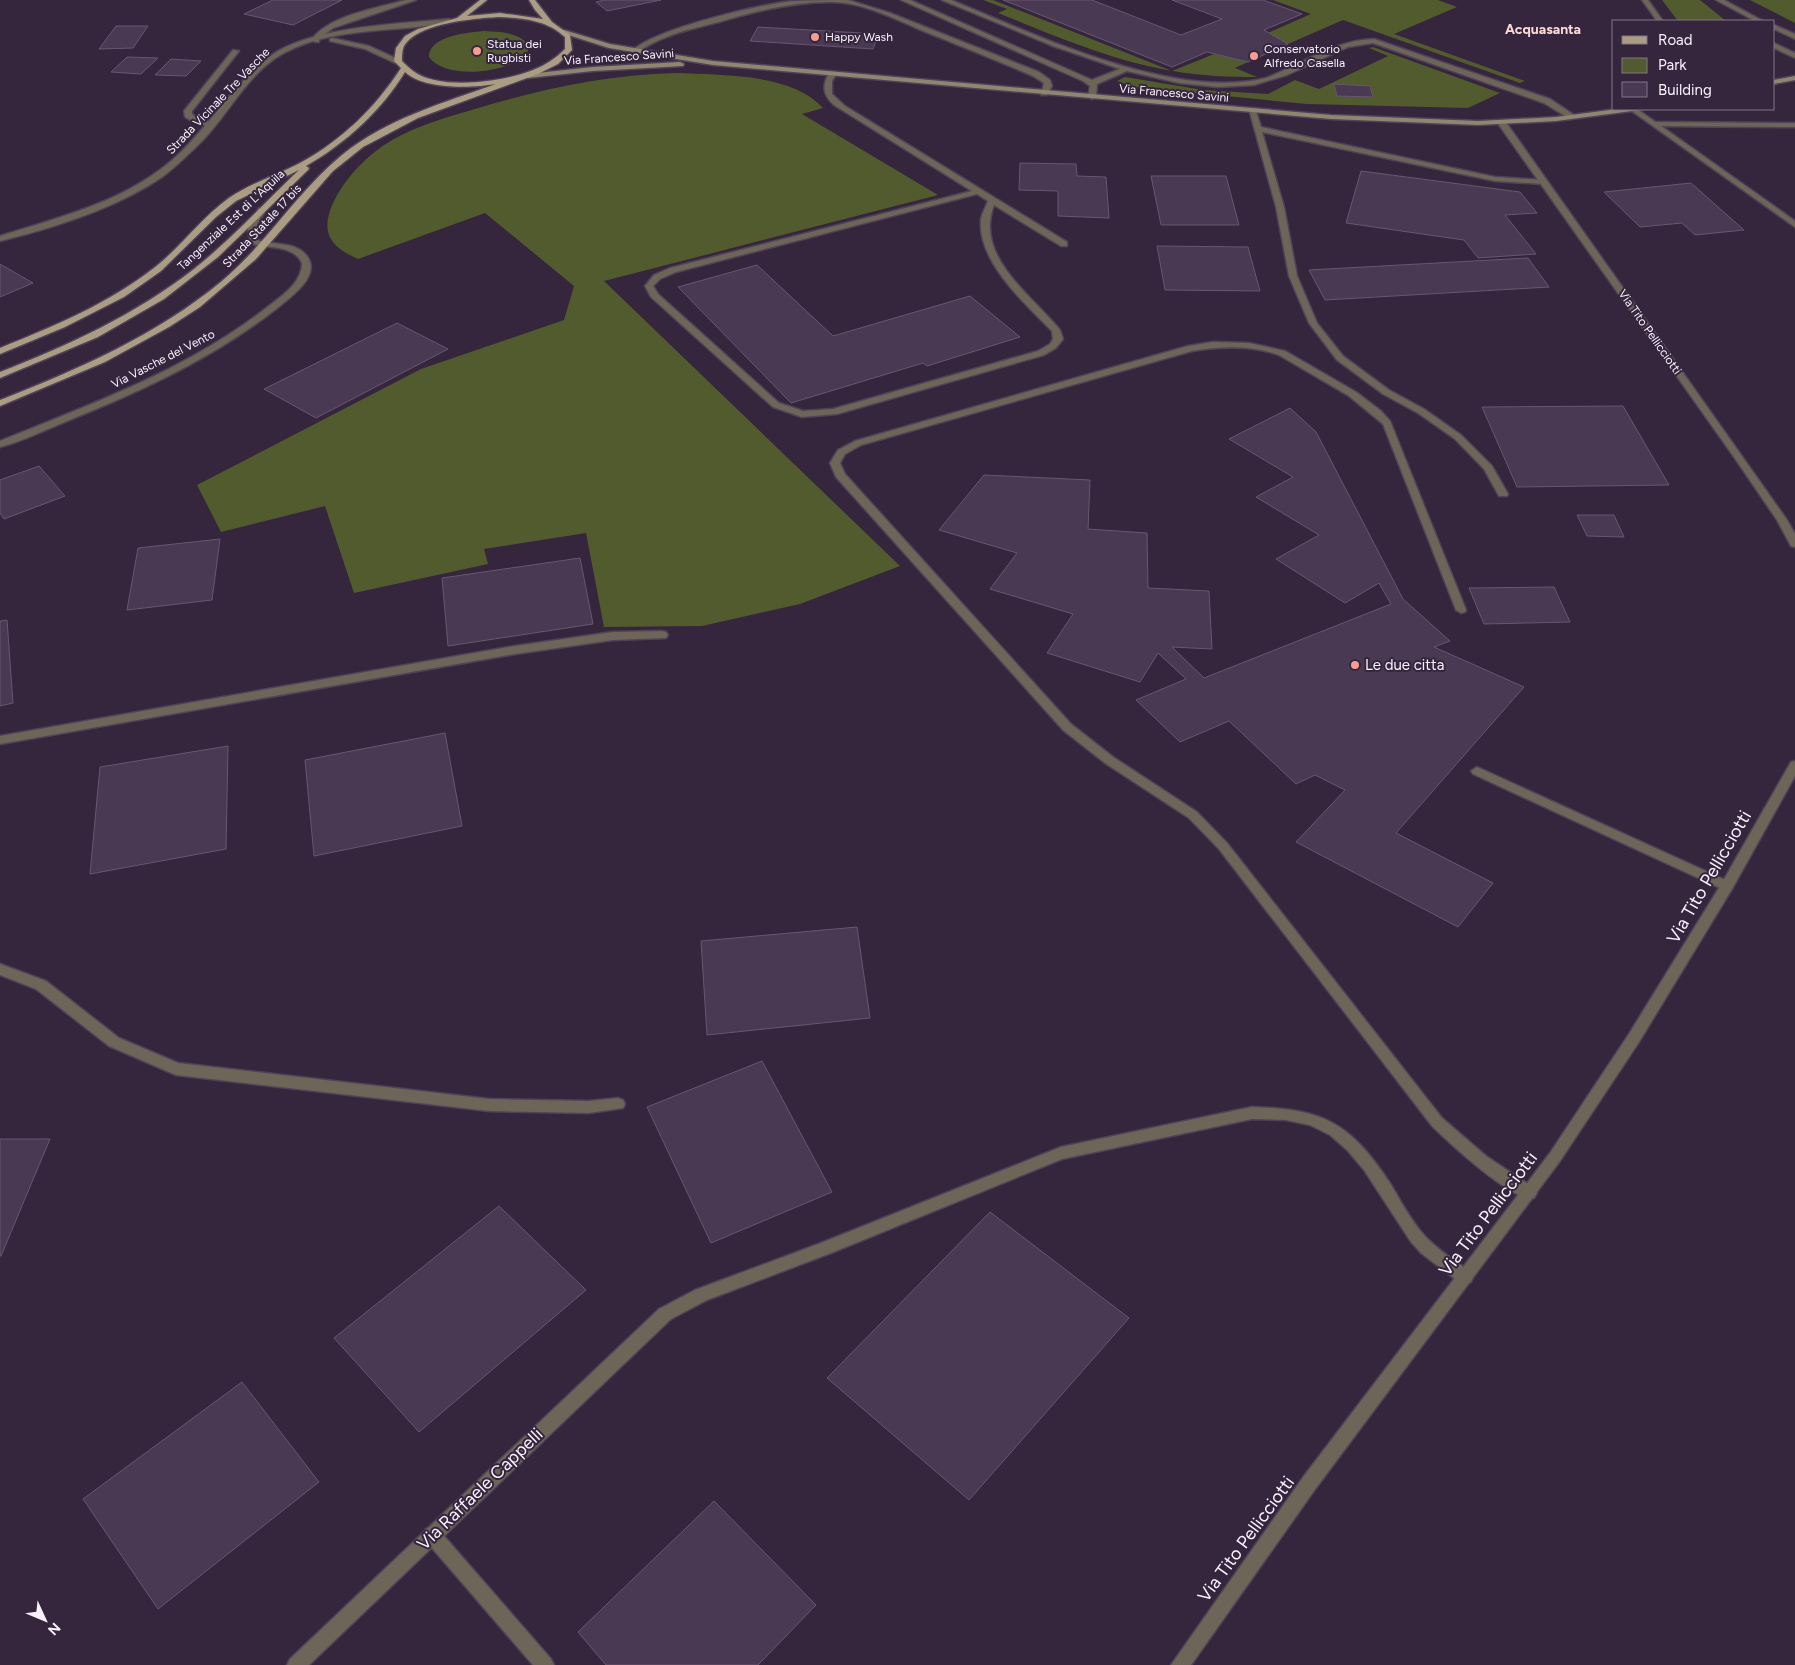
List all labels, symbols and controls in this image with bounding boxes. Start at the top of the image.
legend [1612,20,1775,110]
district label: Acquasanta [1505,21,1581,38]
place label: Happy Wash [825,30,893,44]
marker: Happy Wash [809,31,821,43]
text: Road [1658,31,1693,49]
place label: Statua dei Rugbisti [487,37,542,65]
place label: Conservatorio Alfredo Casella [1264,42,1345,70]
street label: Strada Vicinale Tre Vasche [163,45,273,157]
marker: Statua dei Rugbisti [471,45,483,57]
street label: Via Francesco Savini [563,46,675,68]
marker: Conservatorio Alfredo Casella [1248,50,1260,62]
text: Park [1658,56,1687,74]
street label: Via Francesco Savini [1118,81,1230,105]
text: Building [1658,81,1712,99]
street label: Tangenziale Est di L'Aquila [175,167,287,273]
street label: Strada Statale 17 bis [220,181,304,271]
street label: Via Tito Pellicciotti [1616,287,1684,377]
street label: Via Vasche del Vento [109,327,217,391]
place label: Le due citta [1365,656,1444,674]
marker: Le due citta [1349,659,1361,671]
street label: Via Tito Pellicciotti [1662,807,1756,947]
street label: Via Tito Pellicciotti [1434,1147,1542,1281]
street label: Via Raffaele Cappelli [412,1423,548,1555]
street label: Via Tito Pellicciotti [1193,1472,1299,1606]
north arrow [20,1595,70,1645]
text: N [44,1619,64,1638]

